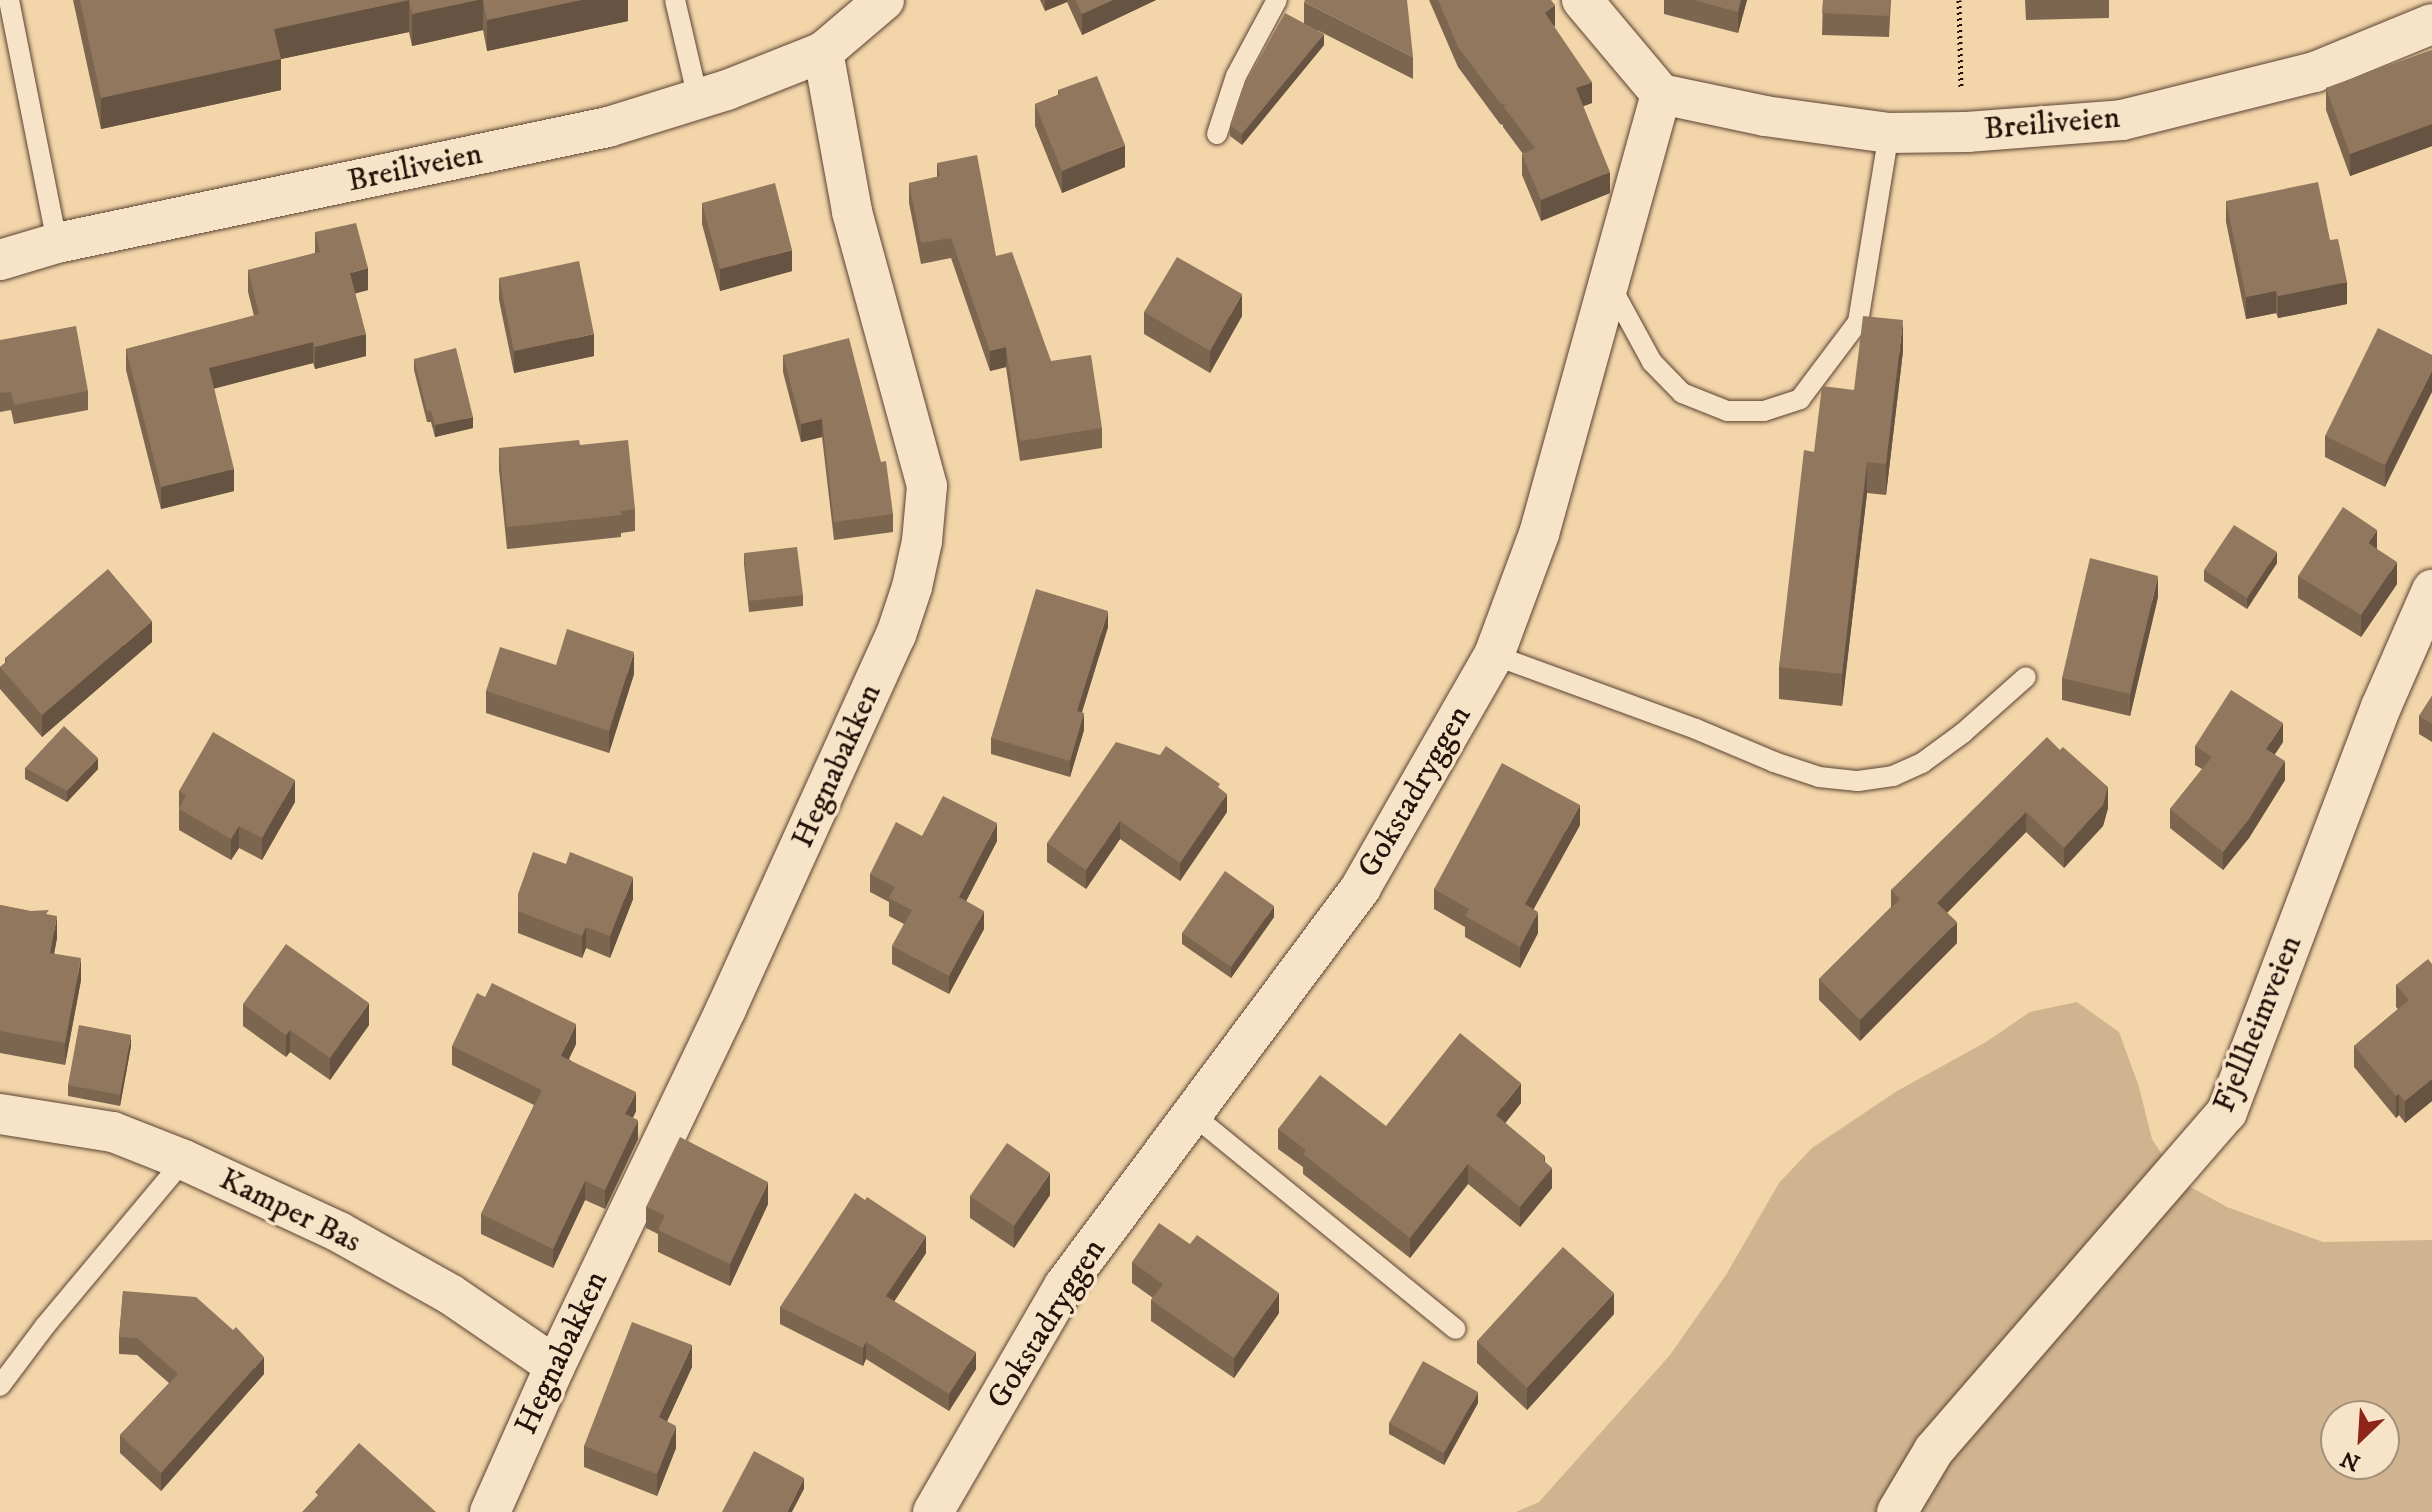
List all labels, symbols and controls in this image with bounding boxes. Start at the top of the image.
street label: Breiliveien [1982,99,2122,149]
street label: Breiliveien [344,135,486,201]
street label: Hegnabakken [784,678,890,854]
street label: Gokstadryggen [1350,699,1480,885]
street label: Fjellheimveien [2205,930,2311,1118]
street label: Kamper Bas [213,1160,367,1262]
street label: Gokstadryggen [980,1232,1114,1416]
street label: Hegnabakken [508,1265,616,1441]
north arrow [2320,1400,2400,1480]
text: N [2337,1444,2364,1476]

